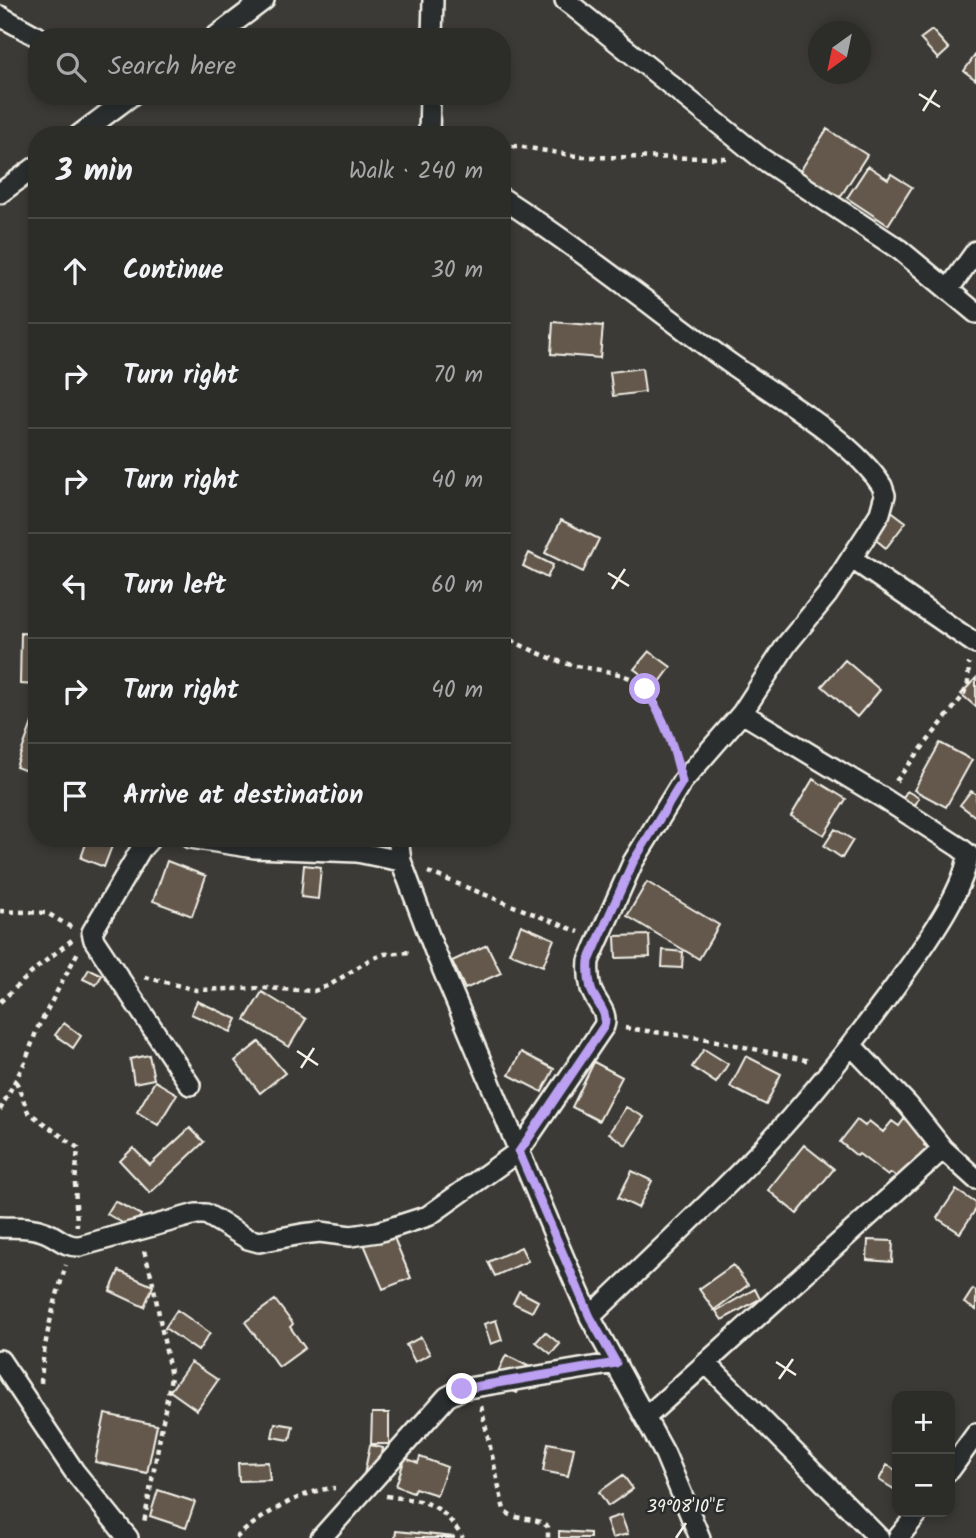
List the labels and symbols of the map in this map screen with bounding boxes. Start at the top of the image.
north arrow [808,21,871,84]
route start [629,673,660,704]
route end [446,1373,477,1404]
text: 39°08'10"E [647,1493,726,1522]

